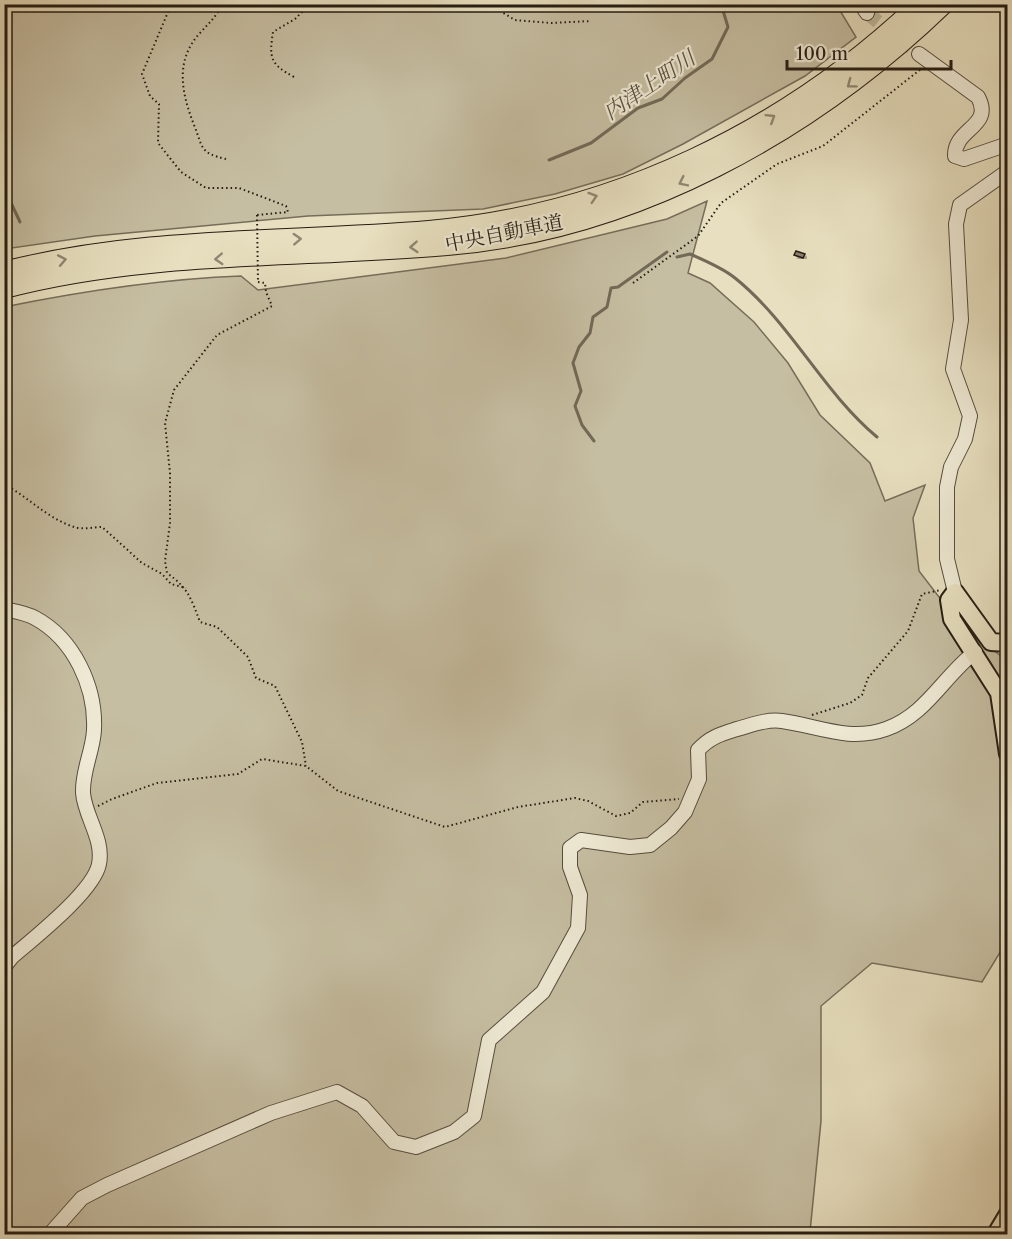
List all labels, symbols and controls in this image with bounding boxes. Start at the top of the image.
scale bar [787,33,950,71]
text: 100 m [796,43,848,65]
water label: 内津上町川 [598,44,701,125]
one-way arrow [847,77,858,88]
one-way arrow [765,114,775,126]
one-way arrow [679,174,690,186]
one-way arrow [587,192,598,204]
street label: 中央自動車道 [443,210,565,256]
one-way arrow [293,232,302,245]
one-way arrow [409,241,418,254]
one-way arrow [214,252,223,265]
one-way arrow [56,254,66,267]

